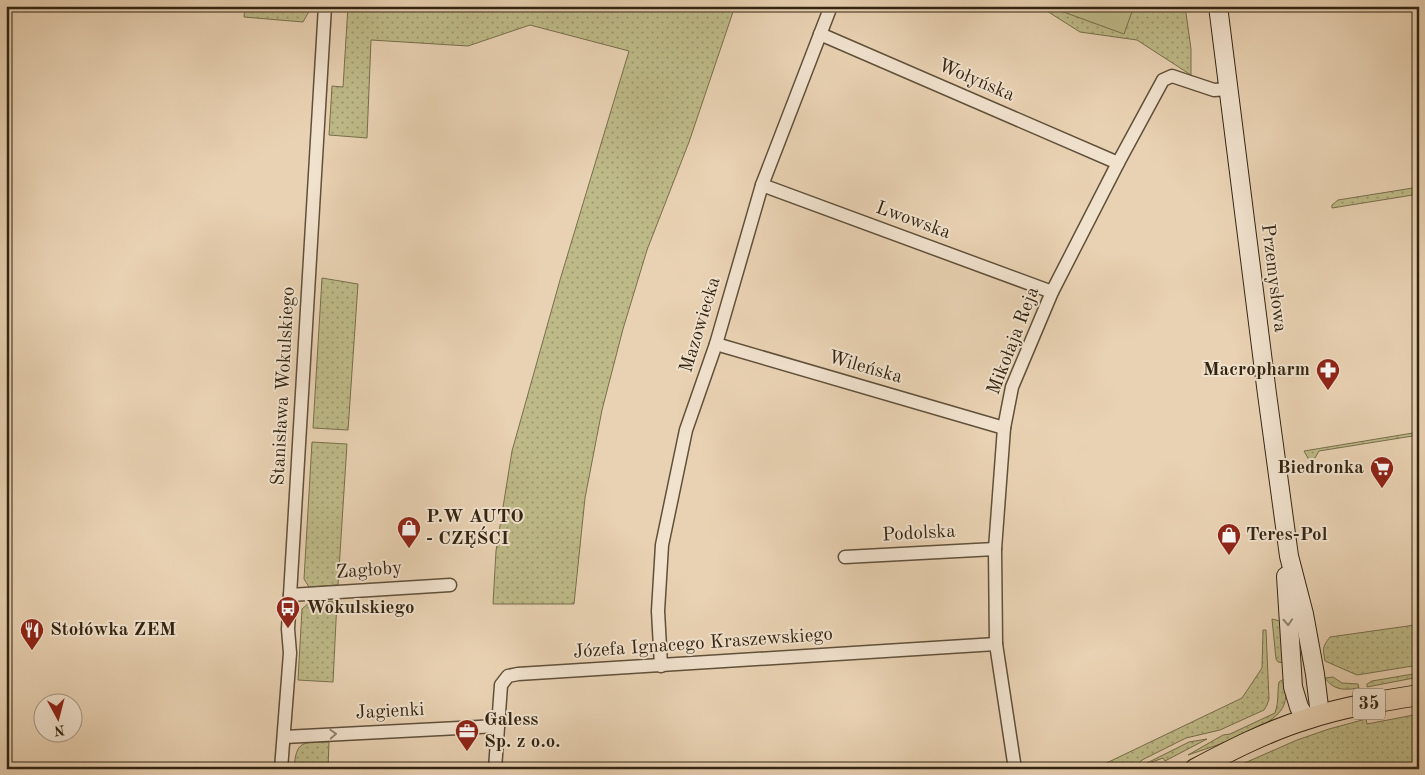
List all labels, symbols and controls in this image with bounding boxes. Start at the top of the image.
street label: Wołyńska [935,56,1018,106]
street label: Lwowska [873,199,953,243]
street label: Przemysłowa [1257,223,1289,334]
street label: Mazowiecka [677,274,725,375]
street label: Mikołaja Reja [985,284,1043,397]
street label: Stanisława Wokulskiego [269,286,299,486]
street label: Wileńska [826,348,905,388]
pharmacy icon: Macropharm [1315,357,1341,391]
place label: Macropharm [1203,361,1310,380]
supermarket icon: Biedronka [1369,455,1395,489]
place label: Biedronka [1277,459,1364,478]
place label: P.W AUTO - CZĘŚCI [426,508,524,549]
shop icon: P.W AUTO - CZĘŚCI [396,515,422,549]
shop icon: Teres-Pol [1216,522,1242,556]
street label: Podolska [882,523,957,545]
place label: Teres-Pol [1246,526,1328,545]
street label: Zagłoby [335,559,403,583]
bus stop icon: Wokulskiego [275,595,301,629]
place label: Wokulskiego [306,599,415,618]
restaurant icon: Stołówka ZEM [19,617,45,651]
one-way arrow [1283,618,1294,626]
place label: Stołówka ZEM [50,621,176,640]
street label: Józefa Ignacego Kraszewskiego [572,625,834,663]
road number: 35 [1353,689,1385,720]
north arrow [32,692,82,742]
street label: Jagienki [355,701,425,723]
place label: Galess Sp. z o.o. [484,711,561,752]
office icon: Galess Sp. z o.o. [454,718,480,752]
text: N [53,722,66,738]
one-way arrow [329,729,337,740]

